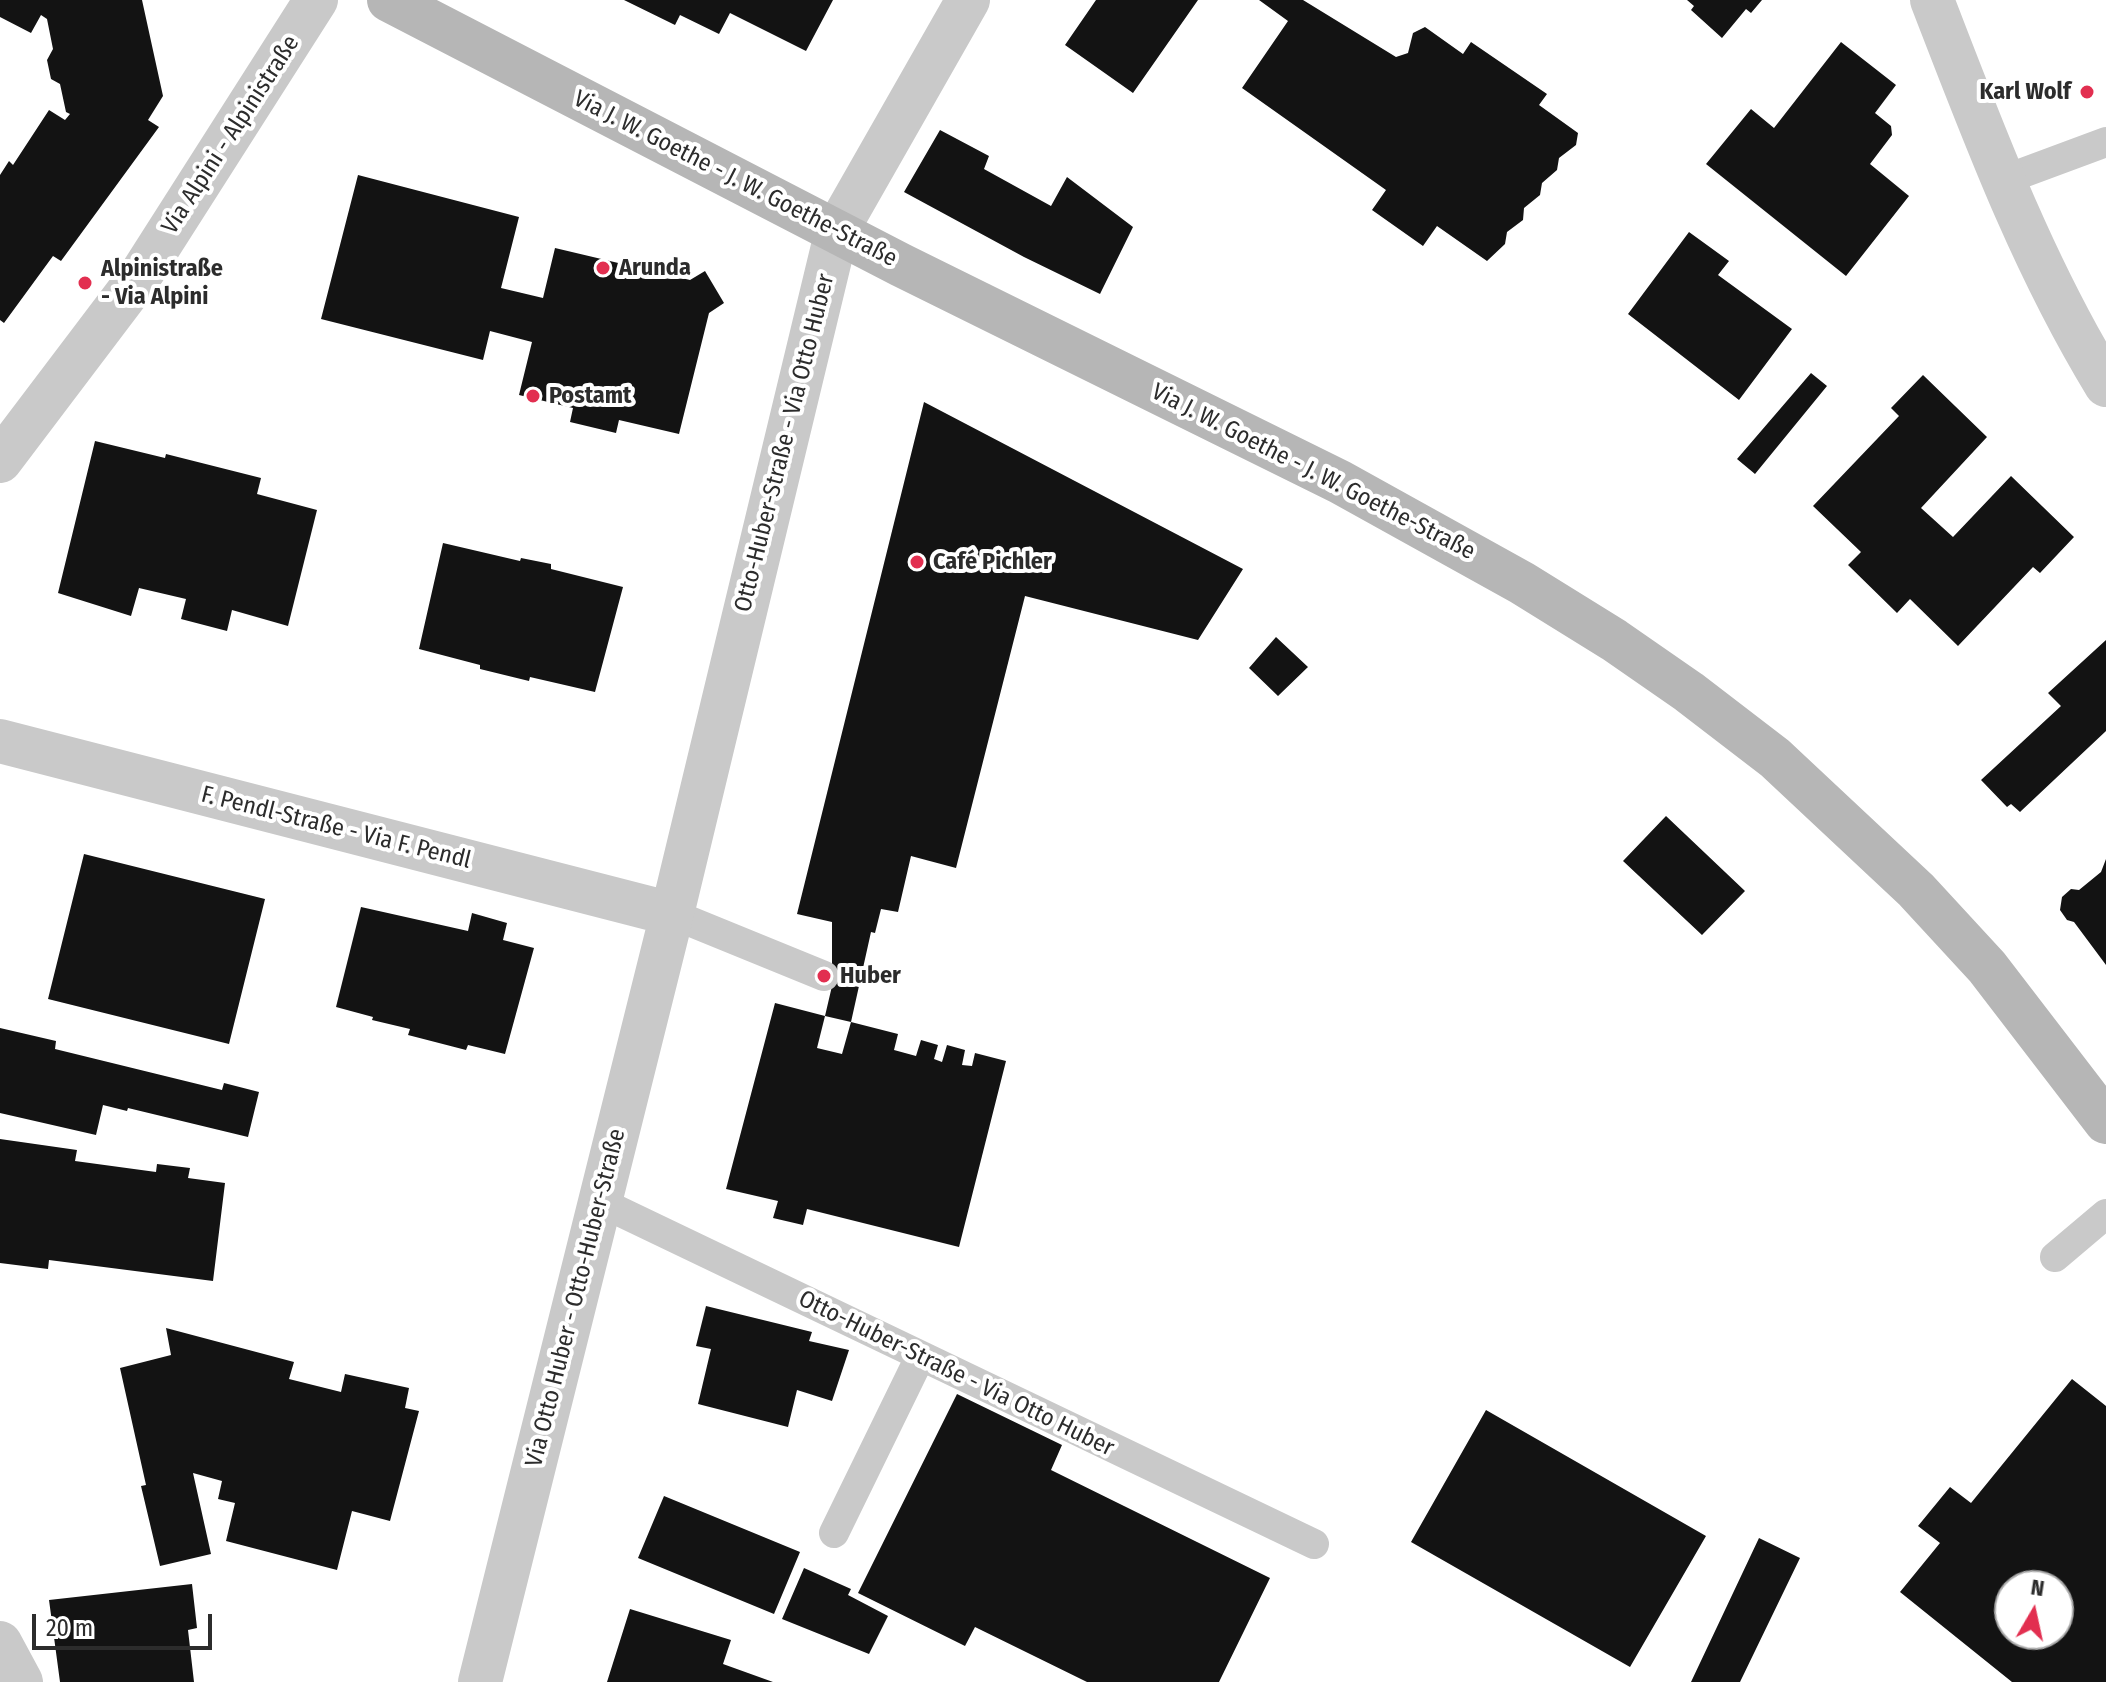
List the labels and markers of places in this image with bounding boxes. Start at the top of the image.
place label: Karl Wolf [1979,78,2071,106]
marker: Karl Wolf [2078,83,2096,101]
place label: Arunda [619,254,691,282]
place label: Alpinistraße - Via Alpini [101,255,223,311]
marker: Arunda [594,259,612,277]
marker: Alpinistraße - Via Alpini [76,274,94,292]
place label: Postamt [549,382,632,410]
marker: Postamt [524,387,542,405]
place label: Café Pichler [933,548,1052,576]
marker: Café Pichler [908,553,926,571]
place label: Huber [840,962,901,990]
marker: Huber [815,967,833,985]

